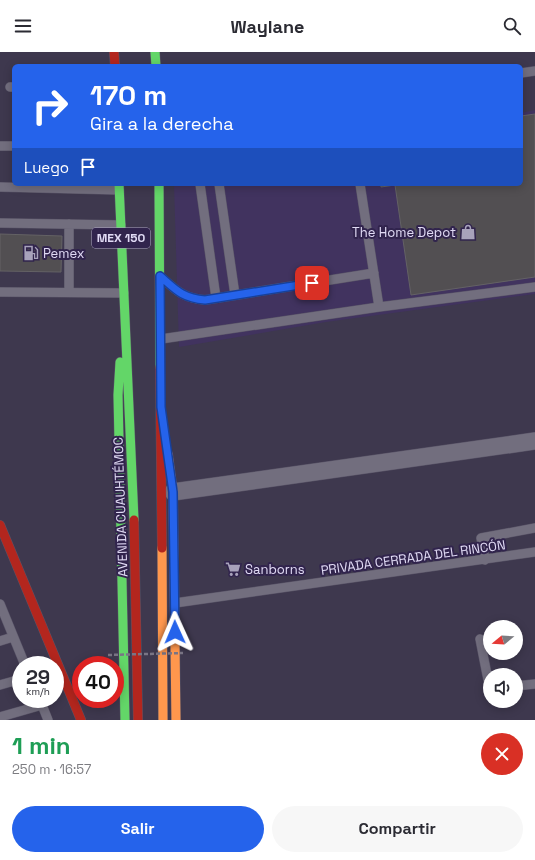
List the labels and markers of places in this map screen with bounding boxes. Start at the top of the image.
shop icon: The Home Depot [459,223,477,241]
place label: The Home Depot [352,224,456,241]
fuel station icon: Pemex [22,244,40,262]
place label: Pemex [43,245,85,262]
pin [295,266,329,300]
supermarket icon: Sanborns [224,560,242,578]
place label: Sanborns [245,561,305,578]

